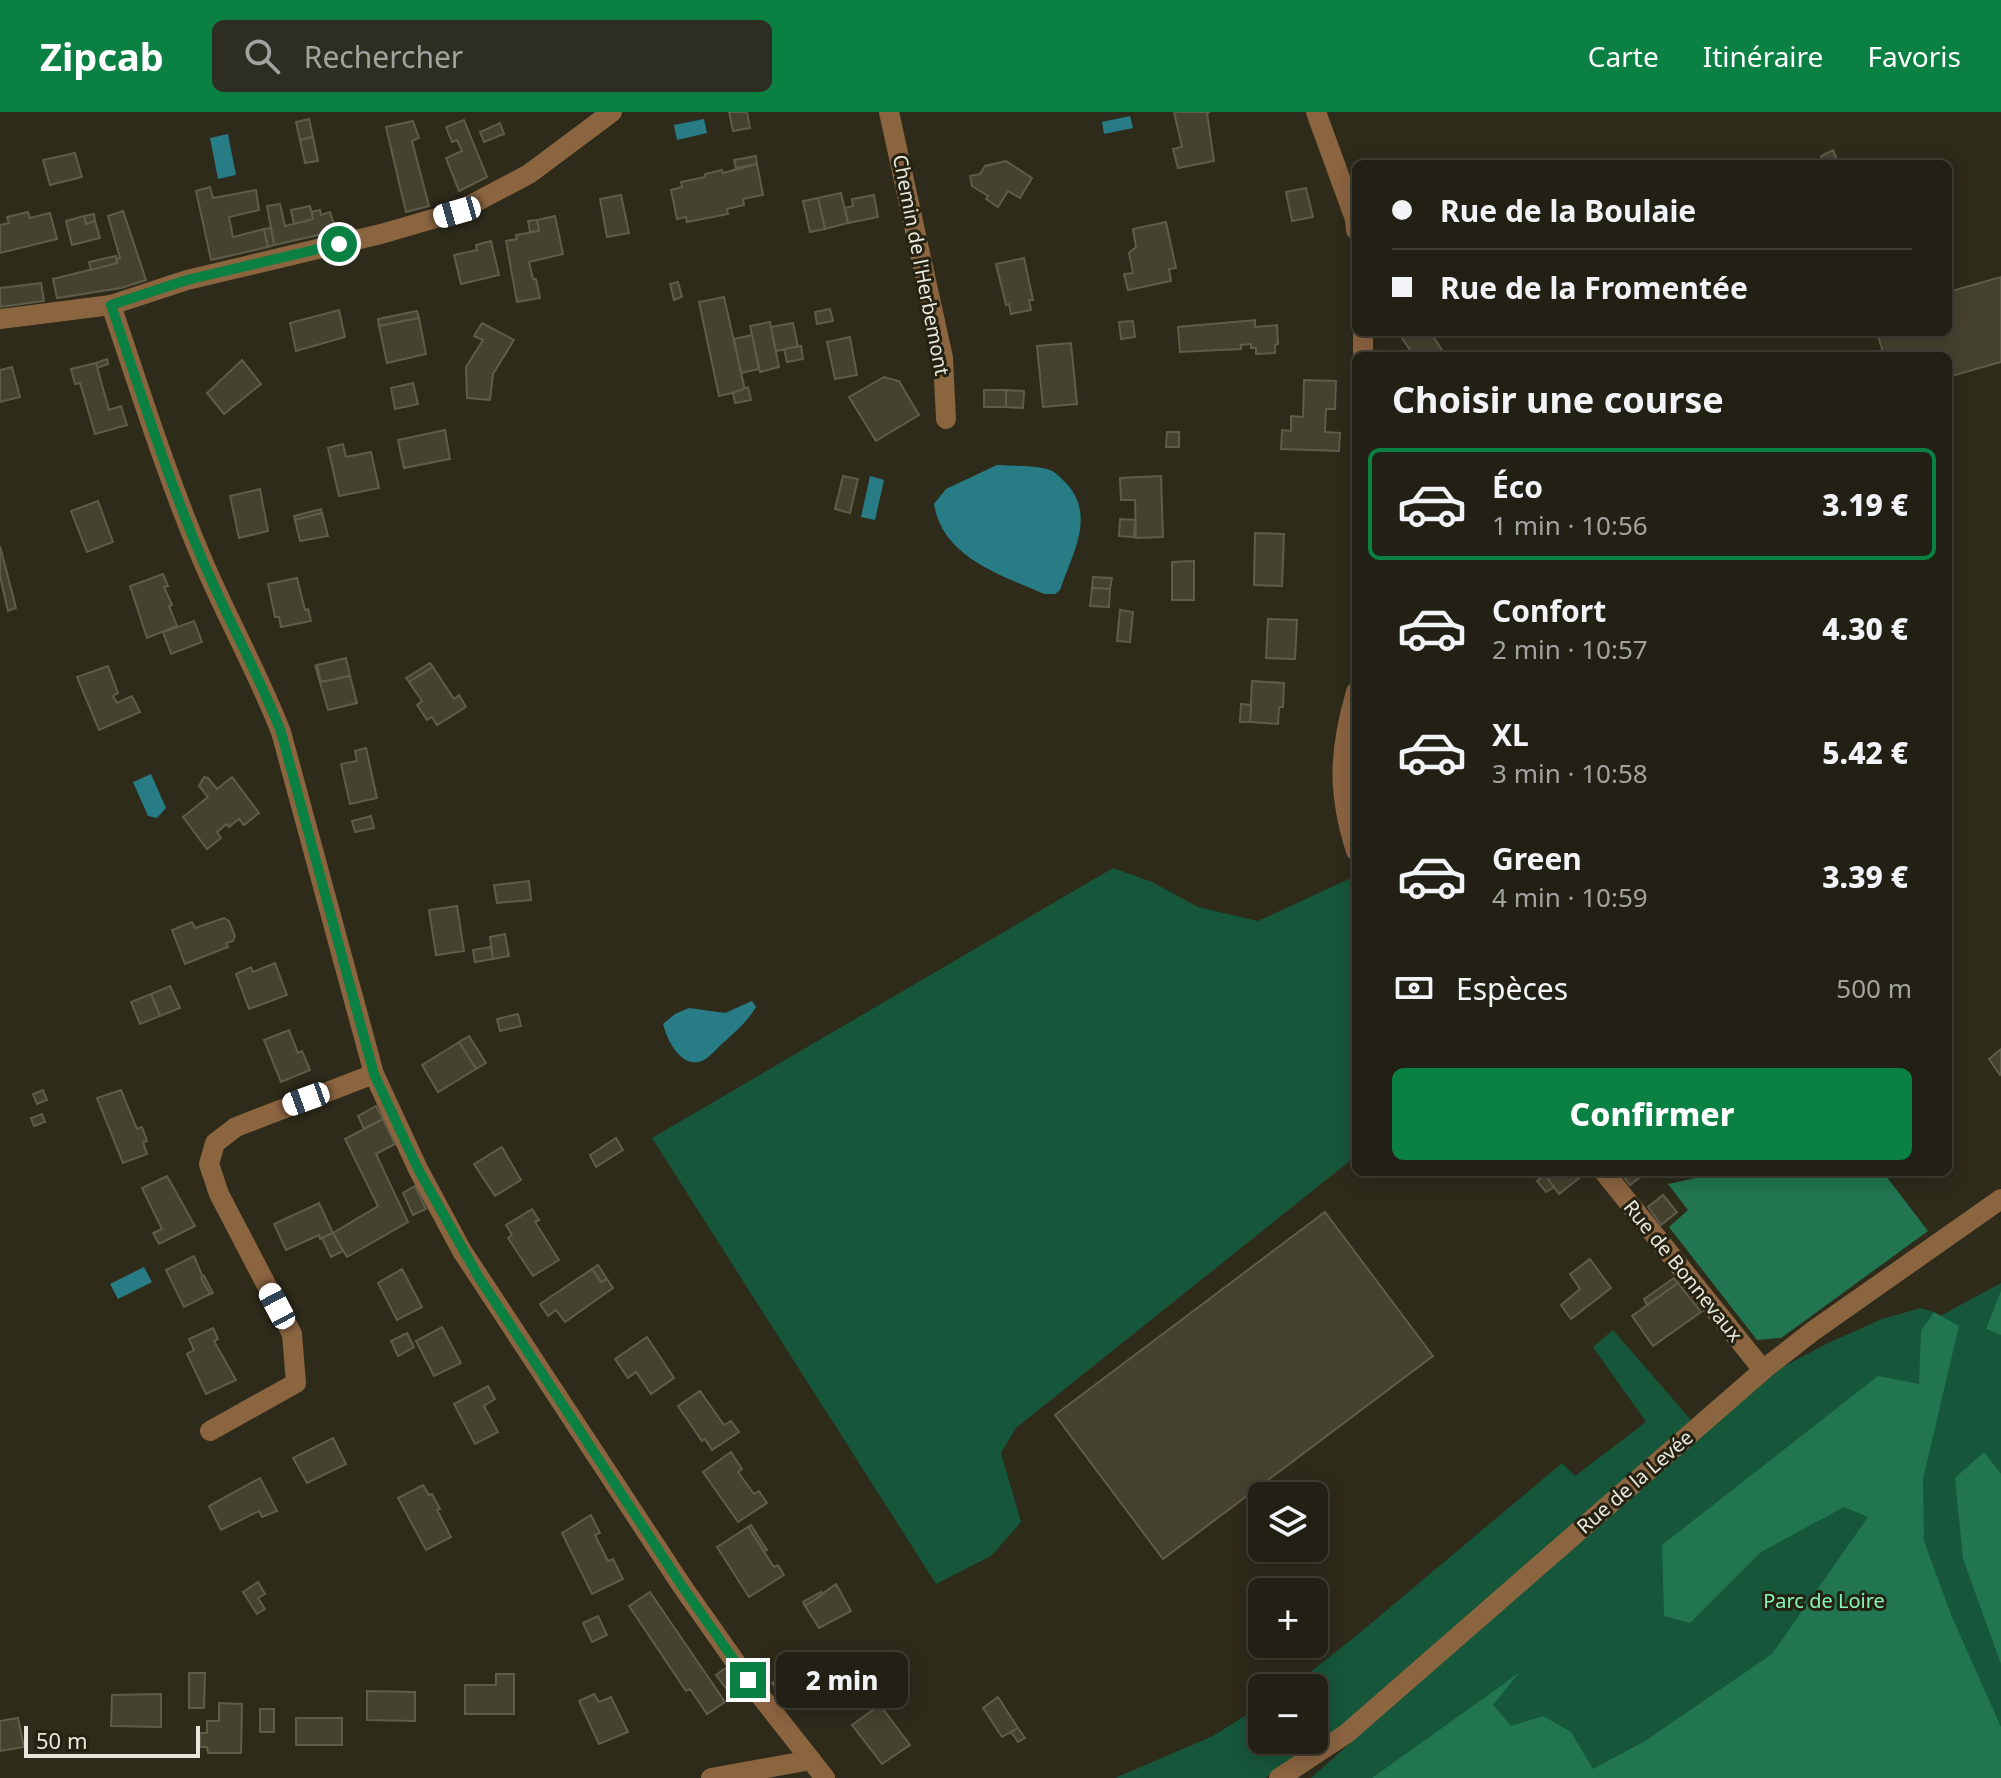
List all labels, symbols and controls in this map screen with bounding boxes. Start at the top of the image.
search box [212,20,772,92]
text: Zipcab [40,30,164,82]
icon: search [240,34,284,78]
text: Rechercher [304,36,463,77]
text: Carte [1588,37,1659,75]
text: Itinéraire [1703,37,1823,75]
text: Favoris [1867,37,1961,75]
street label: Chemin de l'Herbemont [887,152,956,378]
text: Rue de la Boulaie [1440,190,1696,231]
car [431,194,483,230]
route start [321,226,357,262]
text: Rue de la Fromentée [1440,267,1748,308]
text: Choisir une course [1392,375,1724,424]
text: Éco [1492,466,1543,507]
icon: car [1396,468,1468,540]
text: 3.19 € [1822,484,1908,525]
text: 1 min · 10:56 [1492,507,1648,543]
text: Confort [1492,590,1606,631]
icon: car [1396,592,1468,664]
text: 4.30 € [1822,608,1908,649]
text: 2 min · 10:57 [1492,631,1648,667]
text: XL [1492,714,1529,755]
icon: car [1396,716,1468,788]
text: 5.42 € [1822,732,1908,773]
text: 3 min · 10:58 [1492,755,1648,791]
text: Green [1492,838,1582,879]
icon: car [1396,840,1468,912]
text: 3.39 € [1822,856,1908,897]
text: 4 min · 10:59 [1492,879,1648,915]
icon: cash [1392,966,1436,1010]
text: Espèces [1456,968,1568,1009]
text: 500 m [1836,970,1912,1006]
button: Confirmer [1392,1068,1912,1160]
car [279,1080,333,1118]
street label: Rue de Bonnevaux [1618,1194,1749,1348]
car [255,1279,299,1333]
street label: Rue de la Levée [1571,1424,1699,1540]
map controls [1248,1482,1328,1754]
button: layers [1248,1482,1328,1562]
button: + [1248,1578,1328,1658]
park label: Parc de Loire [1763,1587,1885,1614]
callout: 2 min [776,1652,908,1708]
route end [730,1662,766,1698]
text: 2 min [806,1662,878,1698]
button: − [1248,1674,1328,1754]
scale bar [24,1722,200,1758]
text: 50 m [36,1725,87,1755]

